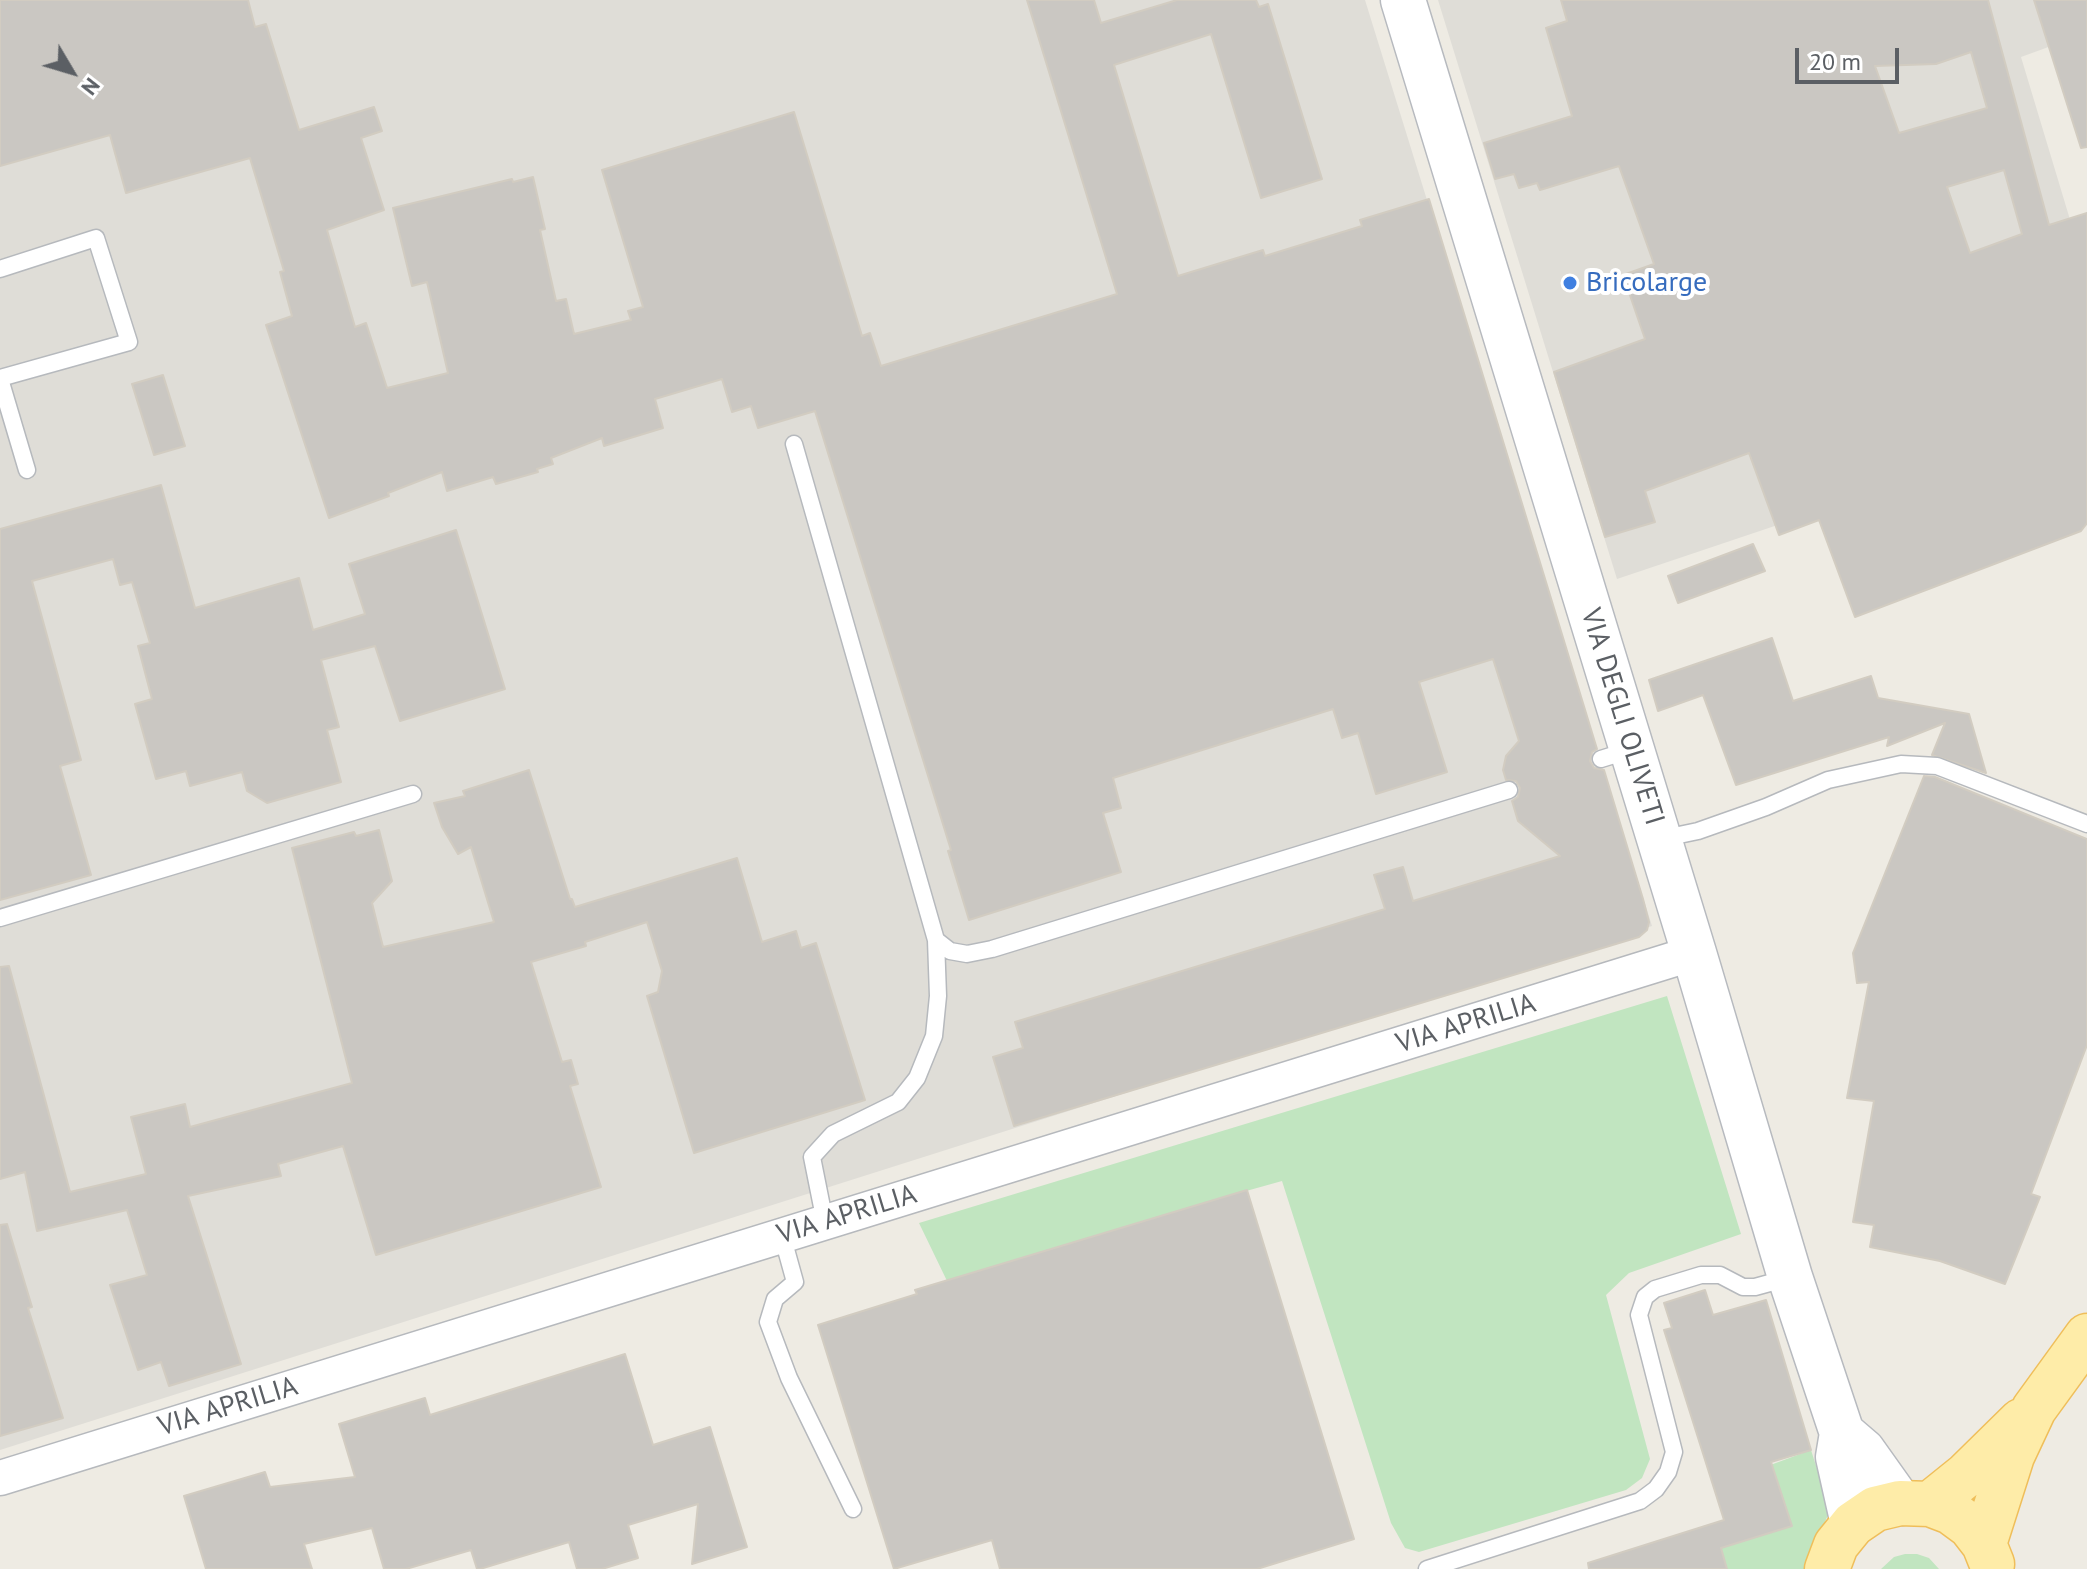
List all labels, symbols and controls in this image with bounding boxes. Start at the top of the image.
north arrow [32,32,112,112]
scale bar [1799,32,1903,82]
text: 20 m [1809,46,1861,77]
text: N [75,72,106,101]
place label: Bricolarge [1586,266,1707,300]
marker: Bricolarge [1561,274,1579,292]
street label: VIA DEGLI OLIVETI [1573,605,1671,829]
street label: VIA APRILIA [1392,987,1540,1061]
street label: VIA APRILIA [773,1178,921,1252]
street label: VIA APRILIA [154,1370,302,1444]

